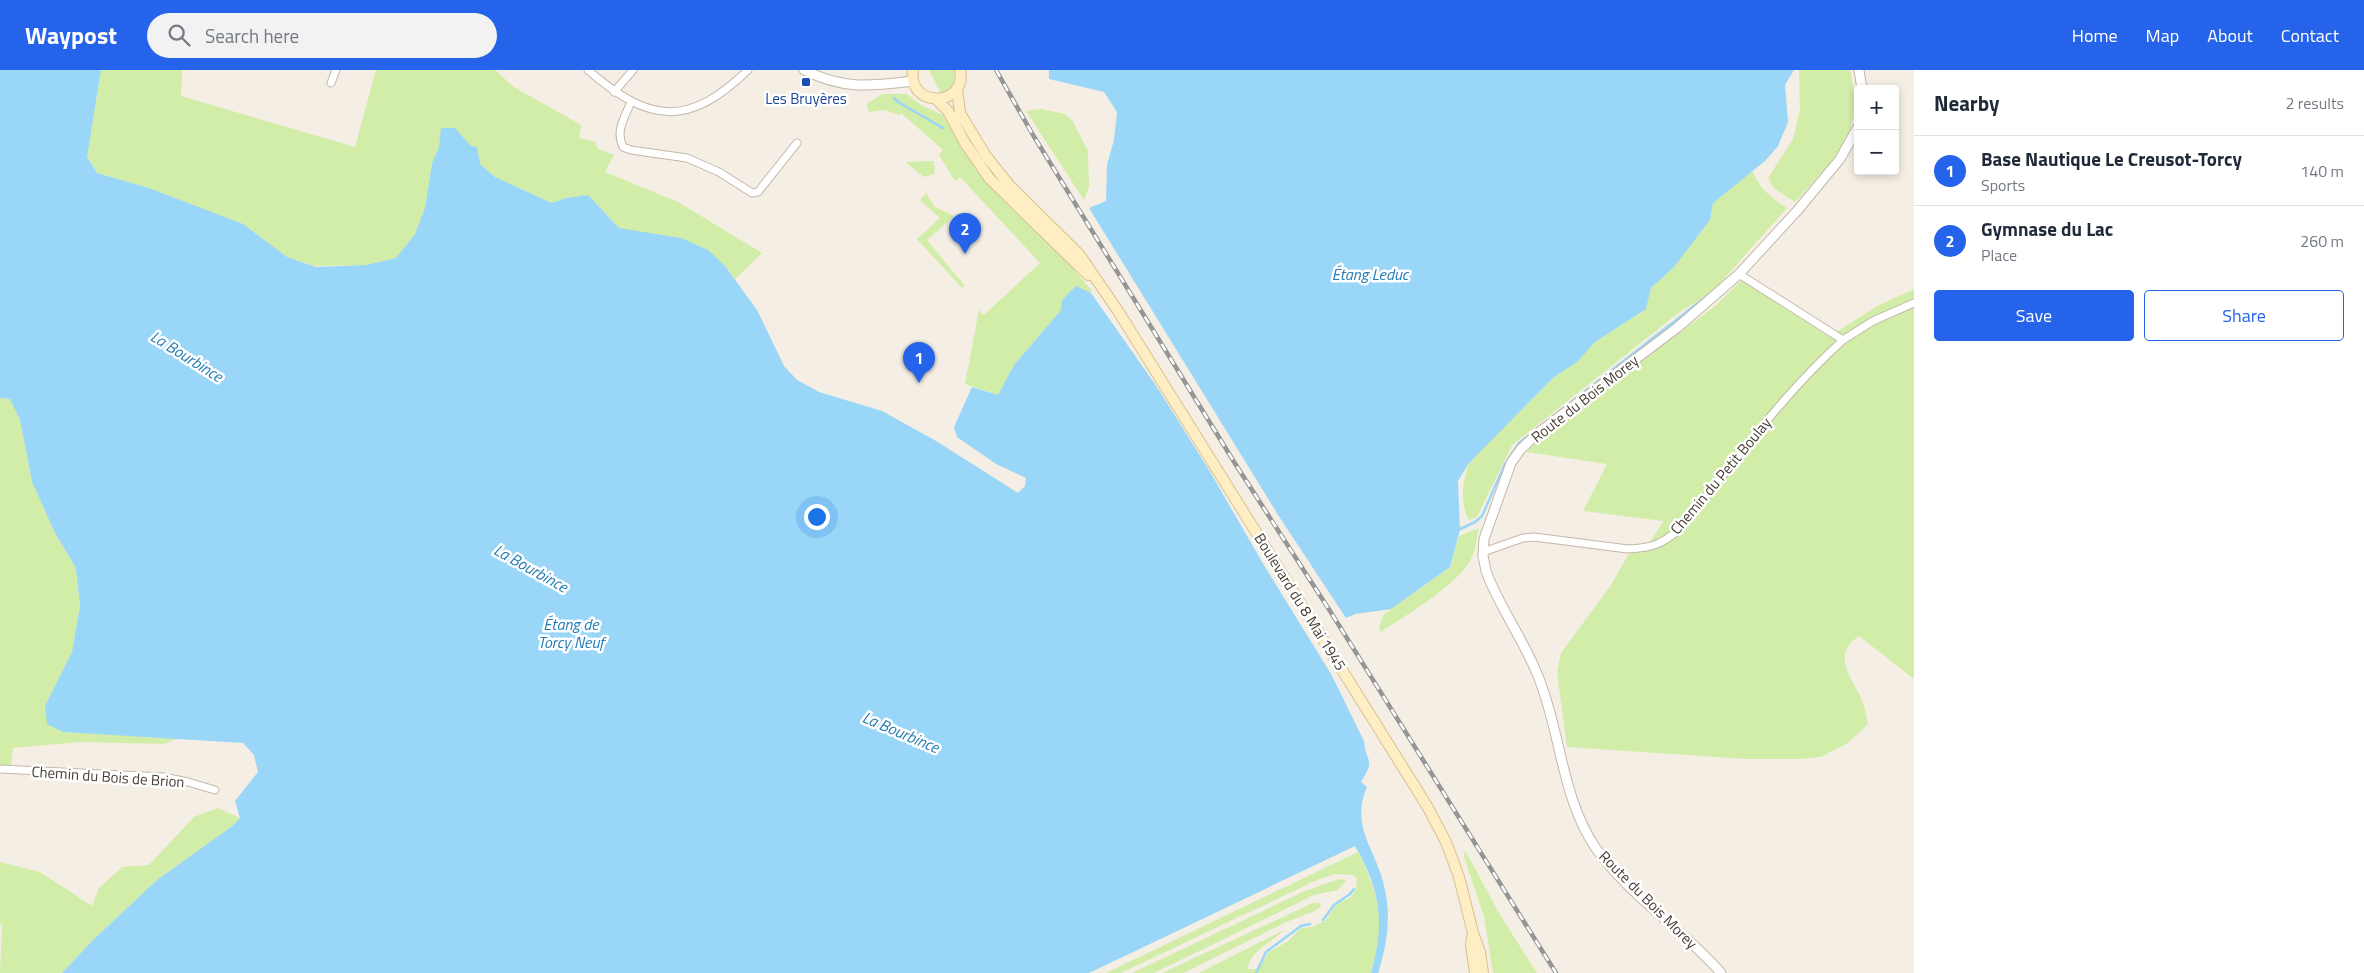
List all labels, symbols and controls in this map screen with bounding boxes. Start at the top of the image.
search box [147,13,497,58]
text: Waypost [25,17,117,53]
icon: search [165,21,193,49]
text: Search here [205,21,299,50]
text: Home [2072,22,2118,49]
text: Map [2146,22,2179,49]
text: About [2207,22,2253,49]
text: Contact [2281,22,2339,49]
marker: Les Bruyères [800,76,812,88]
map controls [1854,85,1899,175]
button: + [1854,85,1899,130]
place label: Les Bruyères [765,87,847,110]
text: Nearby [1934,87,1999,119]
text: 2 results [2285,91,2344,115]
button: − [1854,130,1899,175]
text: Base Nautique Le Creusot-Torcy [1981,144,2242,173]
text: 1 [1946,159,1954,183]
text: 140 m [2300,159,2344,183]
text: Sports [1981,173,2025,197]
pin: 2 [949,213,981,254]
text: Gymnase du Lac [1981,214,2113,243]
text: 2 [1946,229,1954,253]
text: 260 m [2300,229,2344,253]
text: Place [1981,243,2017,267]
water label: Étang Leduc [1332,262,1410,286]
button: Save [1934,290,2134,341]
button: Share [2144,290,2344,341]
water label: La Bourbince [146,324,229,389]
pin: 1 [903,342,935,383]
street label: Route du Bois Morey [1526,349,1643,448]
street label: Chemin du Petit Boulay [1665,412,1777,539]
your location [804,504,830,530]
street label: Boulevard du 8 Mai 1945 [1249,529,1352,675]
water label: La Bourbince [490,538,574,599]
water label: Étang de Torcy Neuf [538,612,607,654]
water label: La Bourbince [859,705,945,760]
street label: Chemin du Bois de Brion [31,760,185,793]
street label: Route du Bois Morey [1594,845,1703,954]

